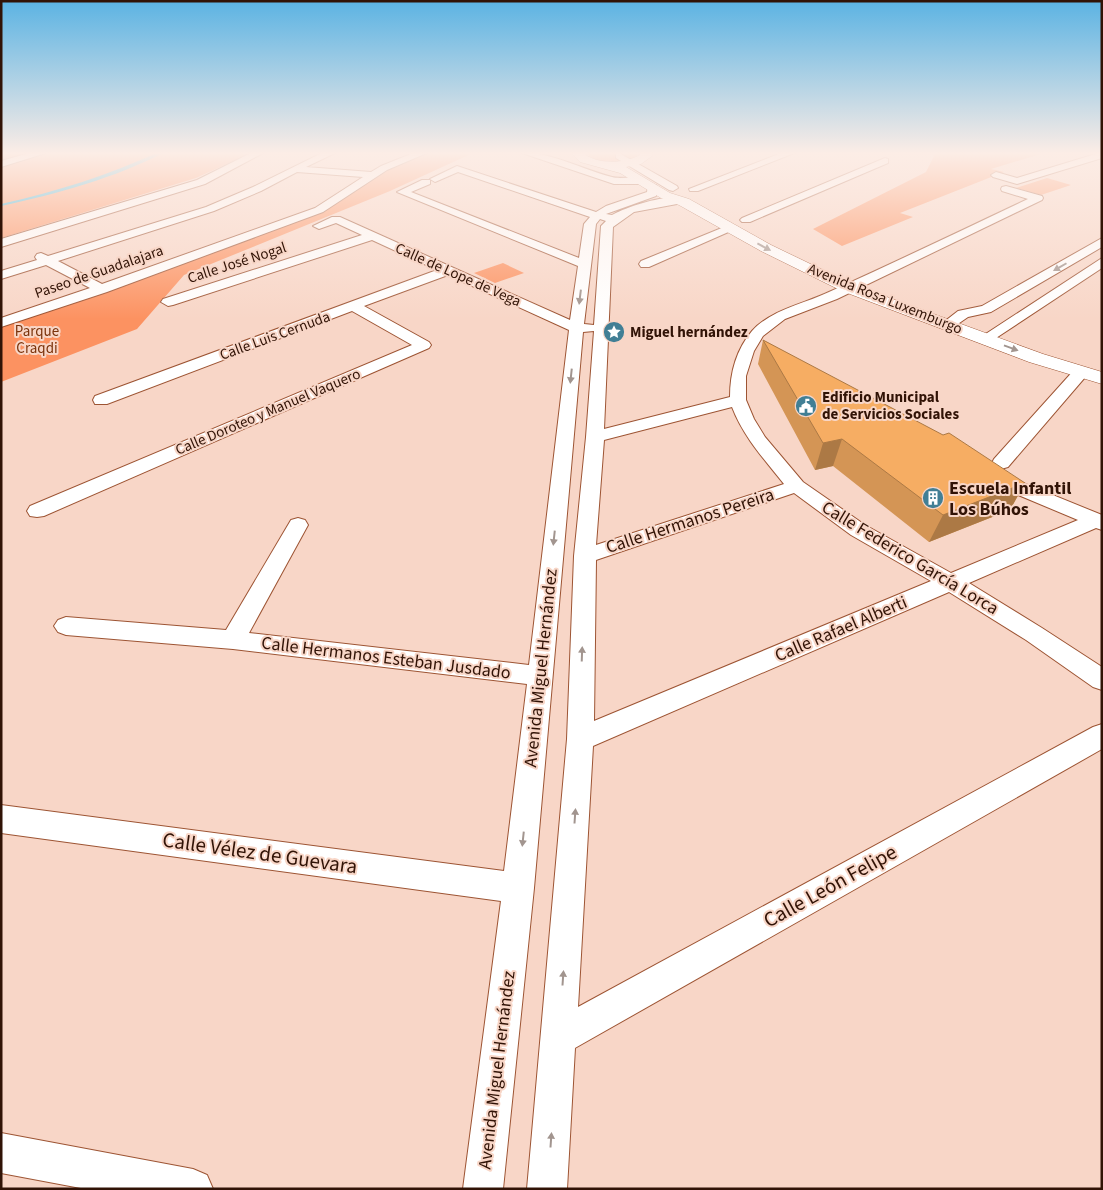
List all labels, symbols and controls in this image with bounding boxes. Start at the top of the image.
street label: Calle José Nogal [185,237,289,289]
street label: Calle de Lope de Vega [392,238,524,312]
street label: Paseo de Guadalajara [32,240,166,304]
one-way arrow [757,242,771,251]
street label: Avenida Rosa Luxemburgo [805,258,965,340]
one-way arrow [1053,262,1066,271]
one-way arrow [576,289,584,305]
street label: Calle Luis Cernuda [217,306,333,366]
place icon: Miguel hernández [602,320,626,344]
park label: Parque Craqdi [15,321,59,359]
place label: Miguel hernández [630,322,748,343]
one-way arrow [1004,345,1018,353]
street label: Calle Doroteo y Manuel Vaquero [172,363,364,461]
one-way arrow [567,369,575,385]
place label: Edificio Municipal de Servicios Sociales [822,387,959,425]
public building icon: Edificio Municipal de Servicios Sociales [794,394,818,418]
place label: Escuela Infantil Los Búhos [949,476,1071,522]
street label: Calle Hermanos Pereira [603,482,777,560]
building icon: Escuela Infantil Los Búhos [921,486,945,510]
street label: Calle Federico García Lorca [817,495,1003,621]
one-way arrow [550,530,558,546]
street label: Avenida Miguel Hernández [518,567,564,769]
street label: Calle Rafael Alberti [771,590,911,668]
street label: Calle Hermanos Esteban Jusdado [260,630,512,686]
one-way arrow [578,645,586,661]
one-way arrow [571,808,579,824]
street label: Calle Vélez de Guevara [161,824,359,882]
one-way arrow [519,831,527,847]
street label: Calle León Felipe [758,837,902,935]
street label: Avenida Miguel Hernández [472,969,522,1171]
one-way arrow [560,970,568,986]
one-way arrow [547,1132,555,1148]

